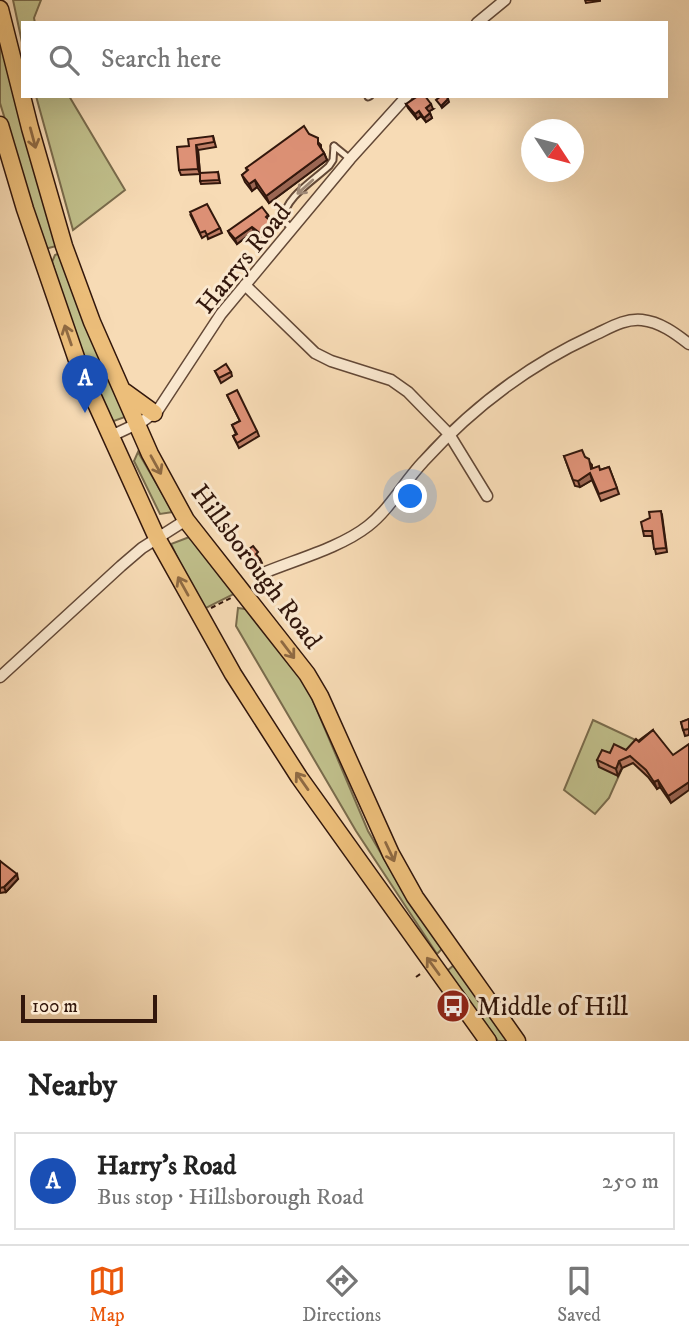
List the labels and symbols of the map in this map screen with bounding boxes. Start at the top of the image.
north arrow [521,119,584,182]
one-way arrow [27,127,40,149]
one-way arrow [297,179,315,195]
street label: Harrys Road [190,197,299,321]
one-way arrow [61,325,73,347]
pin: A [62,355,108,413]
one-way arrow [150,454,163,475]
street label: Hillsborough Road [183,478,329,656]
your location [393,479,427,513]
one-way arrow [176,577,190,597]
one-way arrow [281,640,296,658]
one-way arrow [294,772,309,790]
one-way arrow [384,841,398,862]
one-way arrow [426,957,440,976]
bus stop icon: Middle of Hill [434,987,472,1025]
place label: Middle of Hill [477,991,628,1024]
scale bar [21,992,158,1024]

